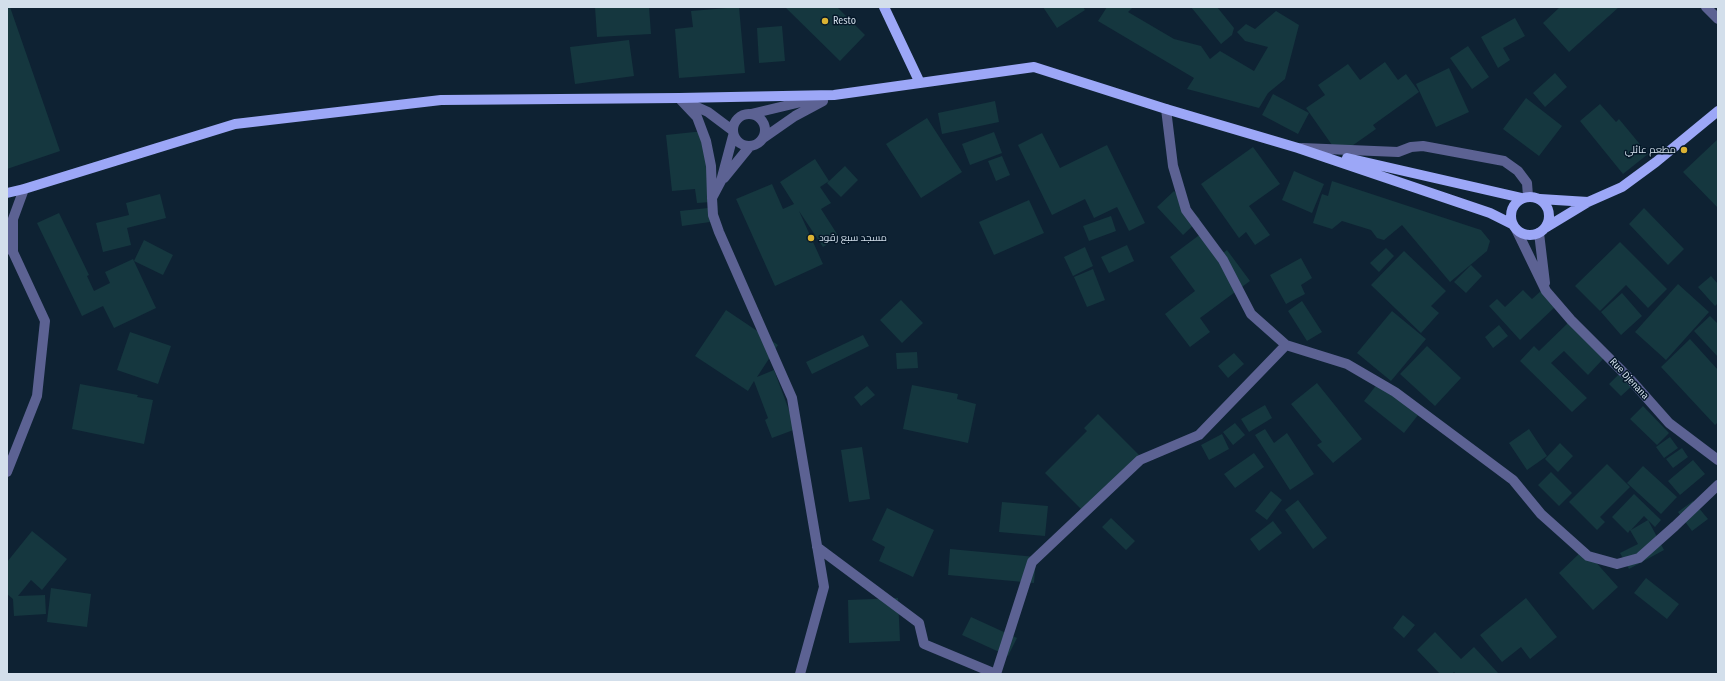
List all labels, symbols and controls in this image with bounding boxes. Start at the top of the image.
place label: Resto [833,15,856,27]
marker: Resto [820,16,830,26]
place label: مطعم عائلي [1625,144,1676,156]
marker: مطعم عائلي [1679,145,1689,155]
place label: مسجد سبع رقود [819,232,887,244]
marker: مسجد سبع رقود [806,233,816,243]
street label: Rue Djenana [1607,356,1651,402]

